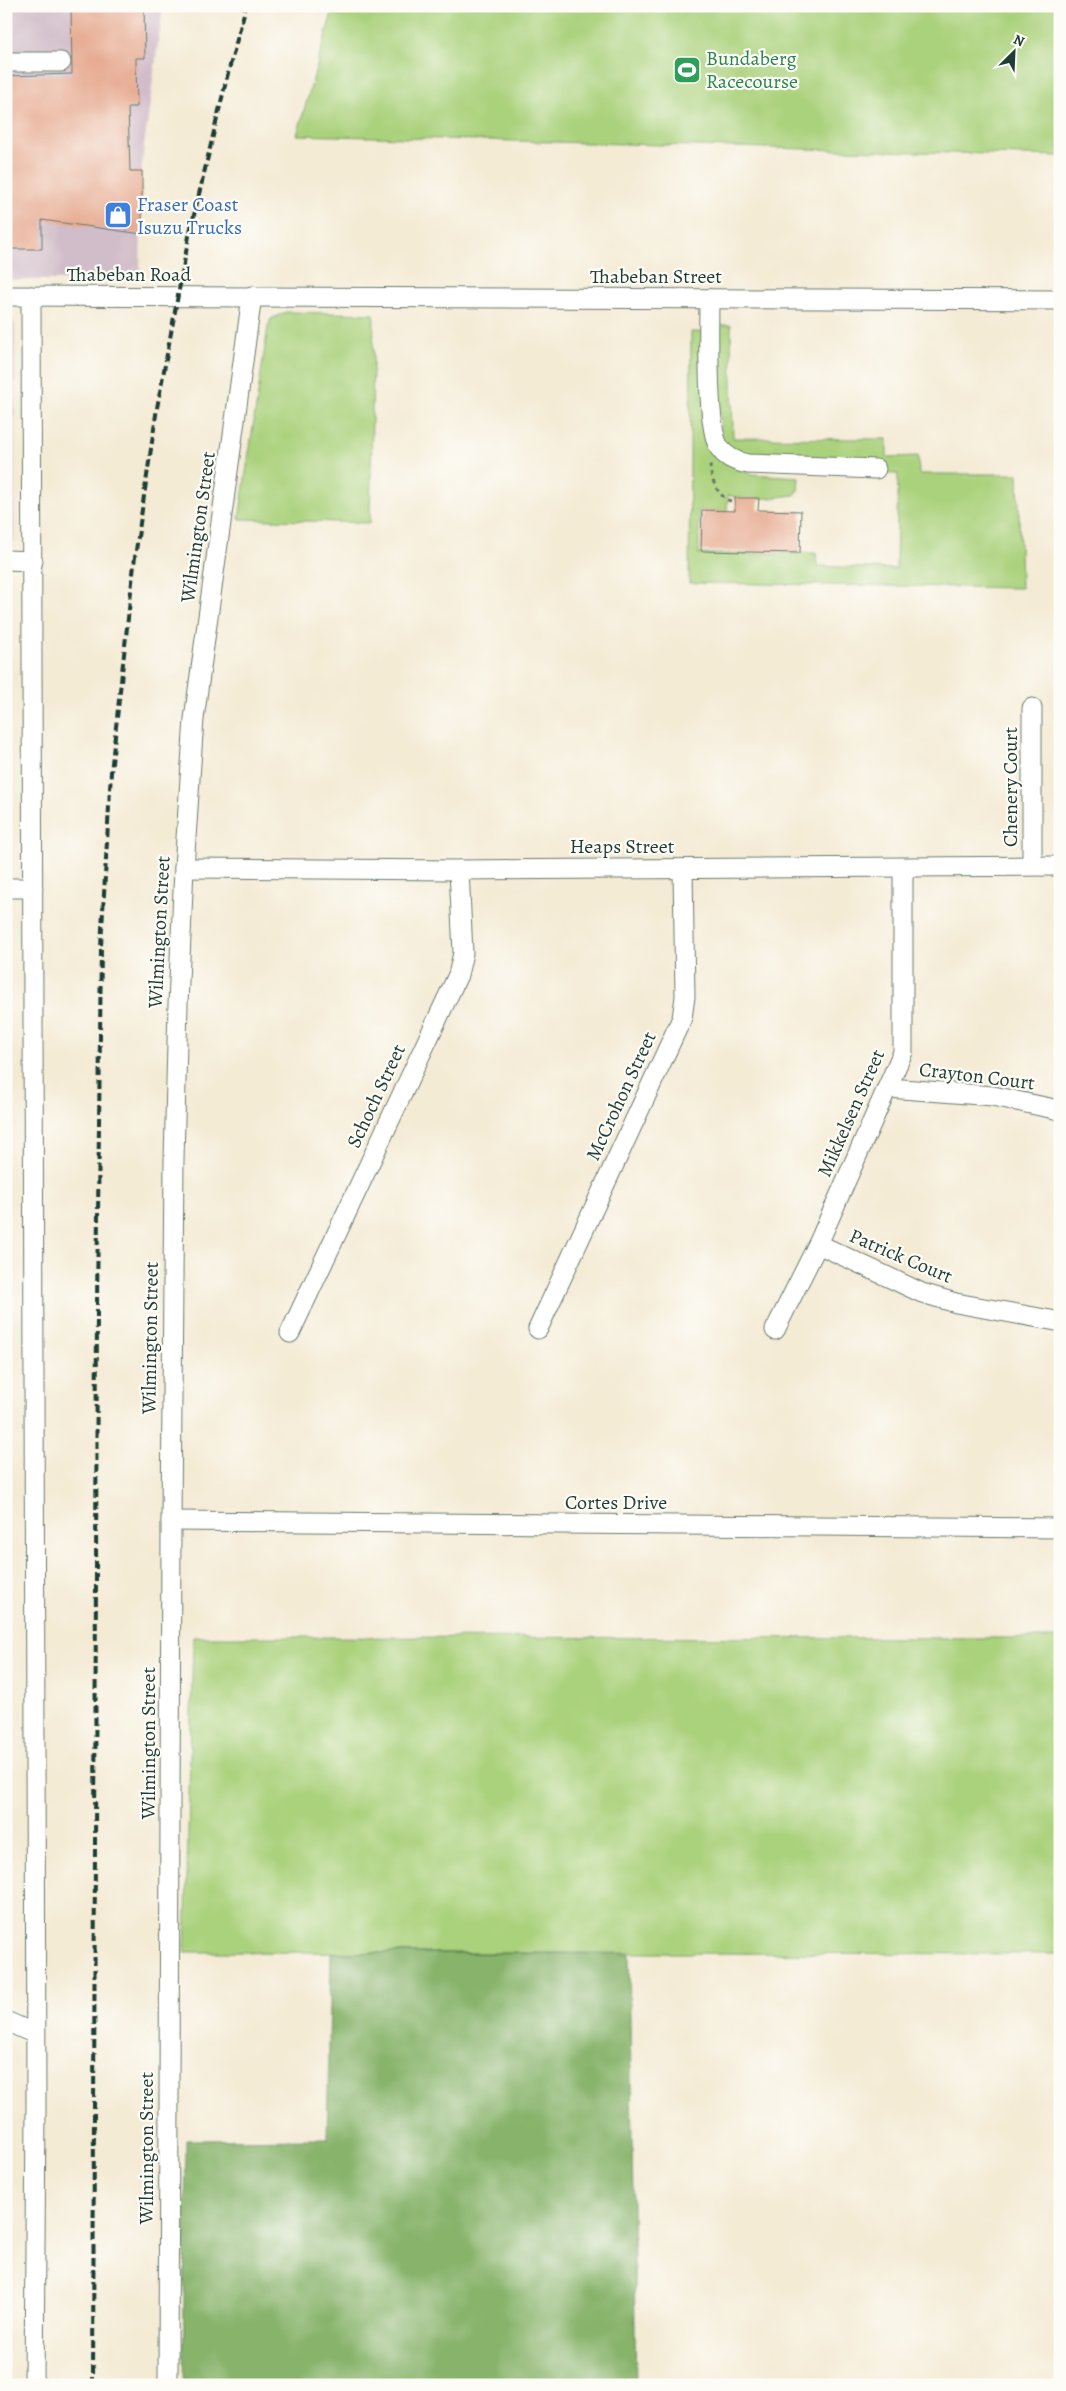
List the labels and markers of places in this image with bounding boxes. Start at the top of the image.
place label: Bundaberg Racecourse [706,45,798,95]
sports icon: Bundaberg Racecourse [672,55,702,85]
place label: Fraser Coast Isuzu Trucks [137,191,242,241]
shop icon: Fraser Coast Isuzu Trucks [103,200,133,230]

